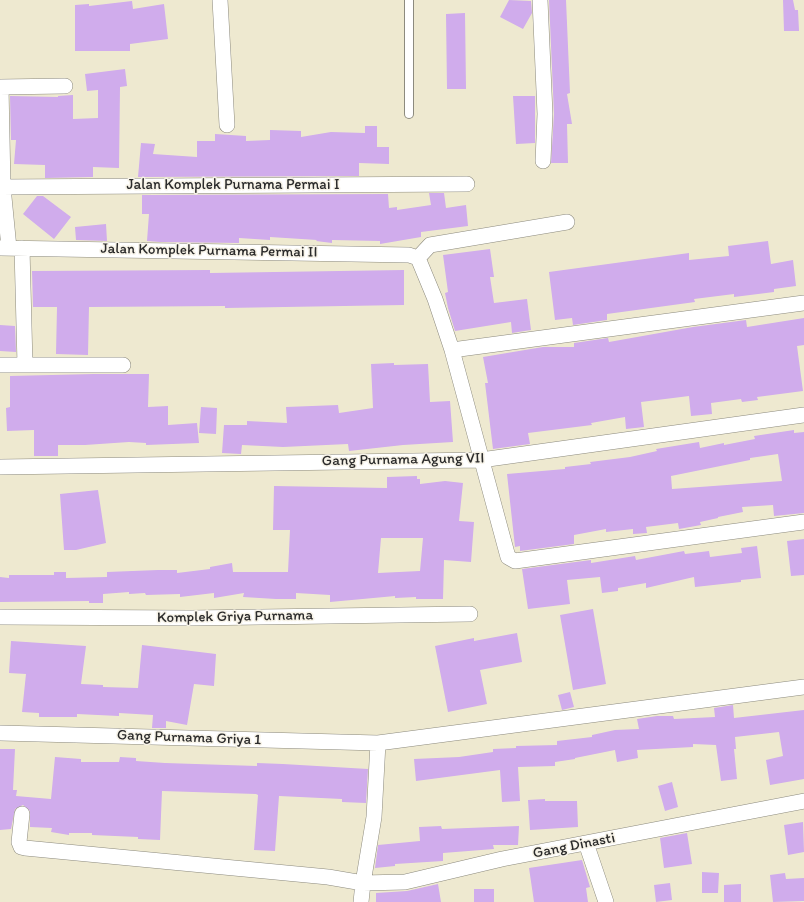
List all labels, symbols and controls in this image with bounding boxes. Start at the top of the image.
street label: Jalan Komplek Purnama Permai I [127,176,339,194]
street label: Jalan Komplek Purnama Permai II [100,240,318,262]
street label: Gang Purnama Agung VII [322,450,484,470]
street label: Komplek Griya Purnama [157,607,313,627]
street label: Gang Purnama Griya 1 [116,726,262,750]
street label: Gang Dinasti [531,829,617,863]

